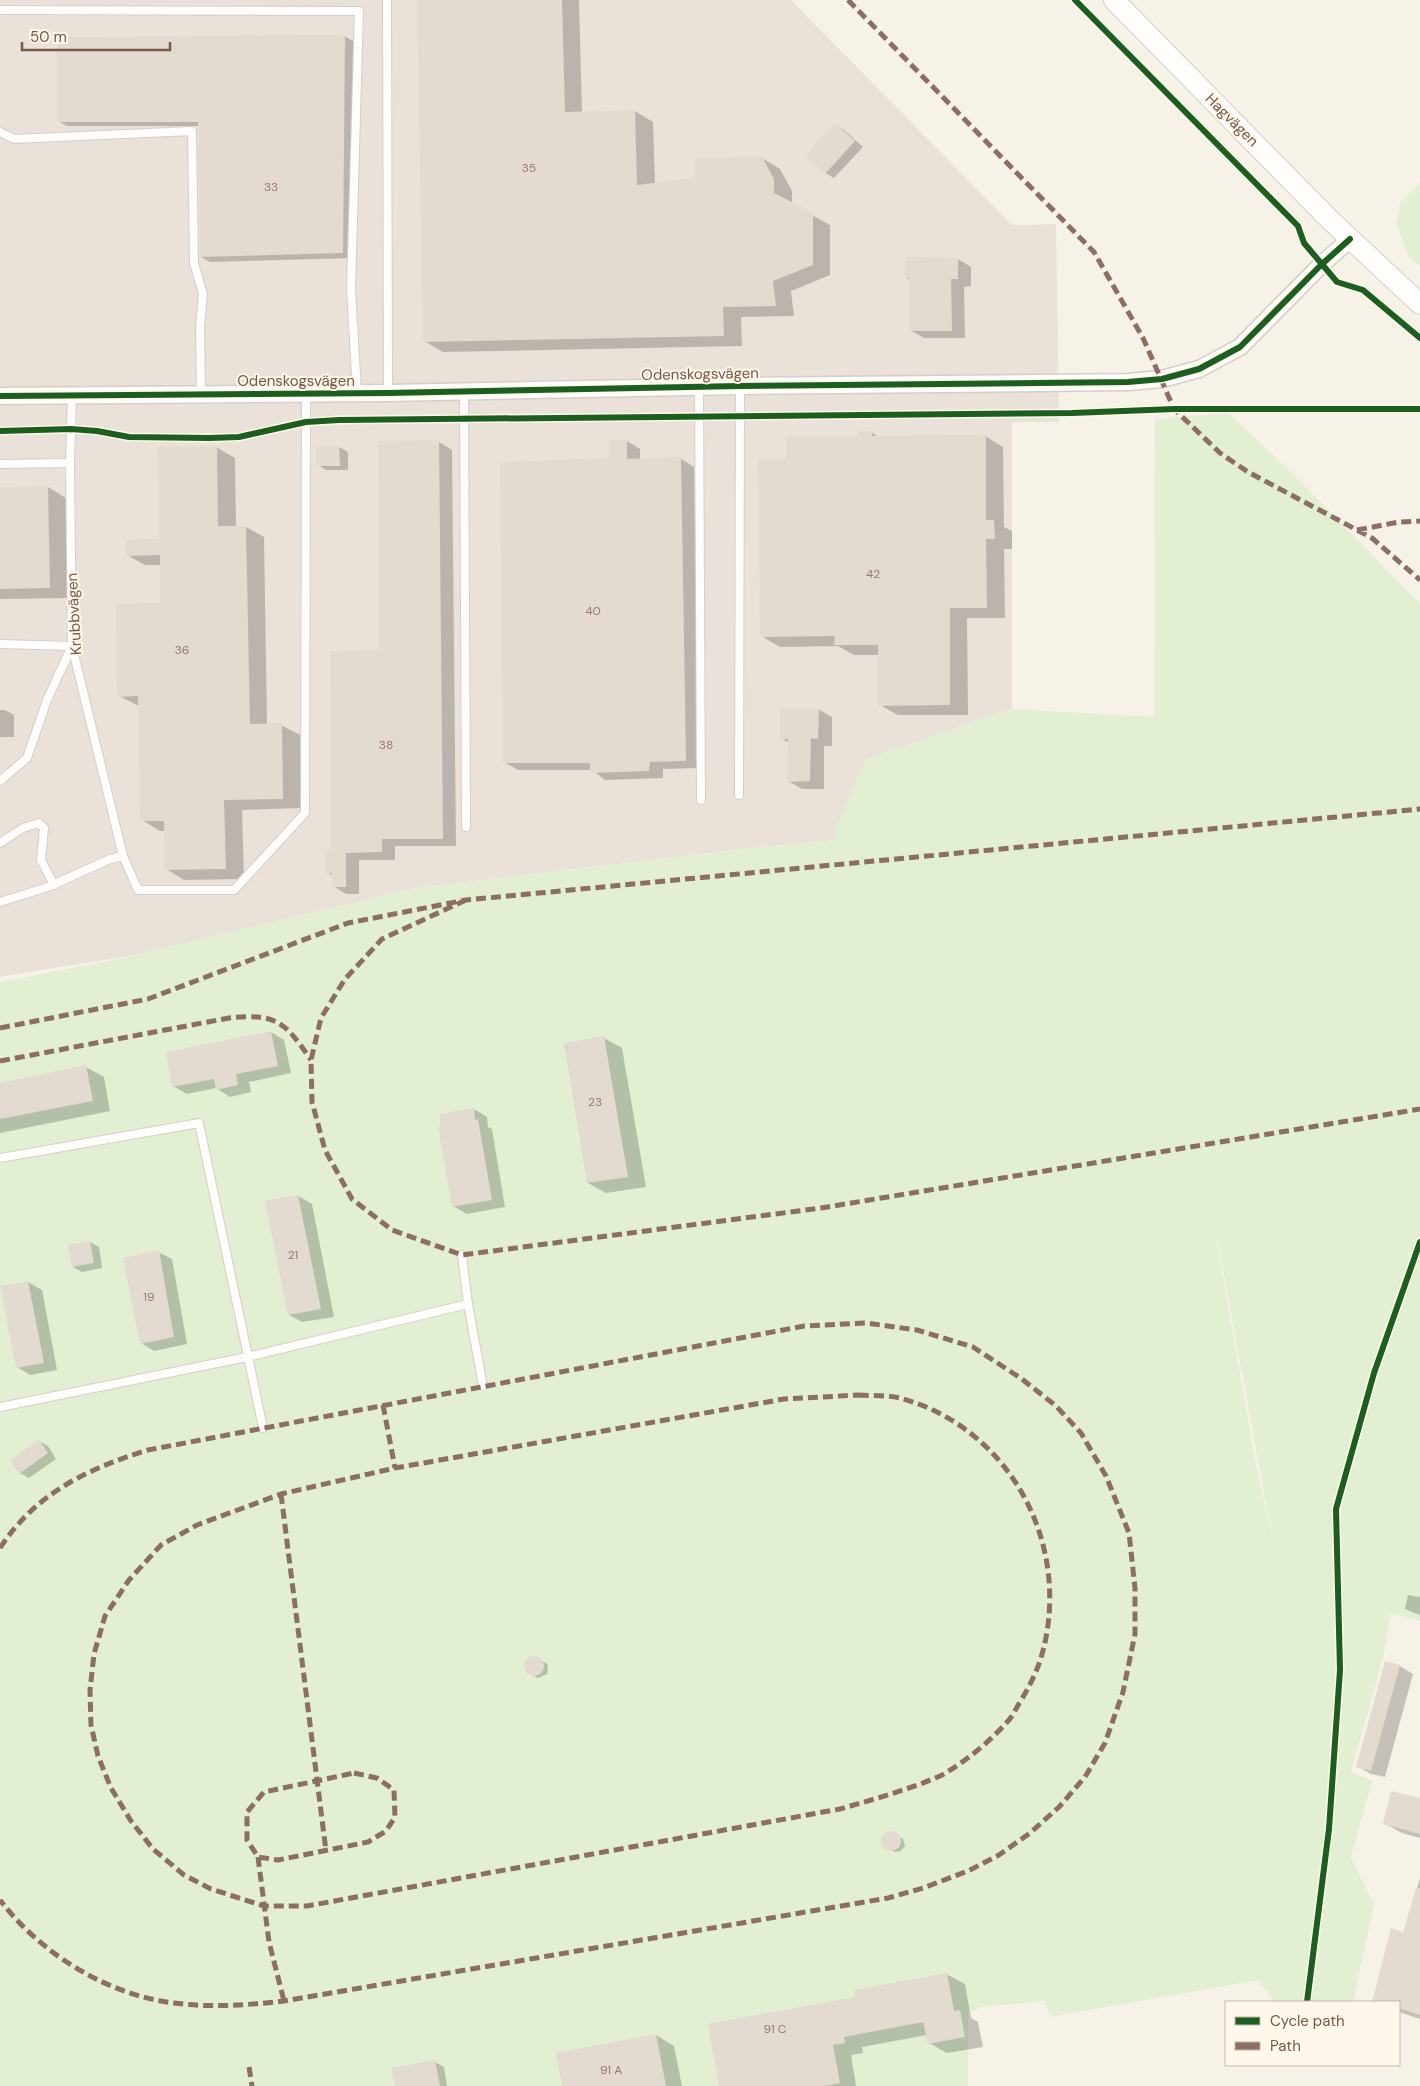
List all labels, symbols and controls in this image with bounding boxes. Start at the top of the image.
scale bar [22,20,170,52]
text: 50 m [30,27,67,47]
street label: Hagvägen [1201,89,1263,151]
house number: 35 [522,160,536,176]
house number: 33 [264,179,278,195]
street label: Odenskogsvägen [641,363,759,385]
street label: Odenskogsvägen [237,371,355,391]
house number: 42 [866,566,880,582]
street label: Krubbvägen [62,572,86,656]
house number: 40 [585,603,601,619]
house number: 36 [175,642,189,658]
house number: 38 [379,737,393,753]
house number: 23 [588,1094,602,1110]
house number: 21 [288,1247,298,1263]
house number: 19 [143,1289,155,1305]
legend [1225,2001,1400,2066]
text: Cycle path [1270,2011,1345,2031]
house number: 91 C [764,2021,787,2037]
text: Path [1270,2036,1301,2056]
house number: 91 A [600,2062,622,2078]

